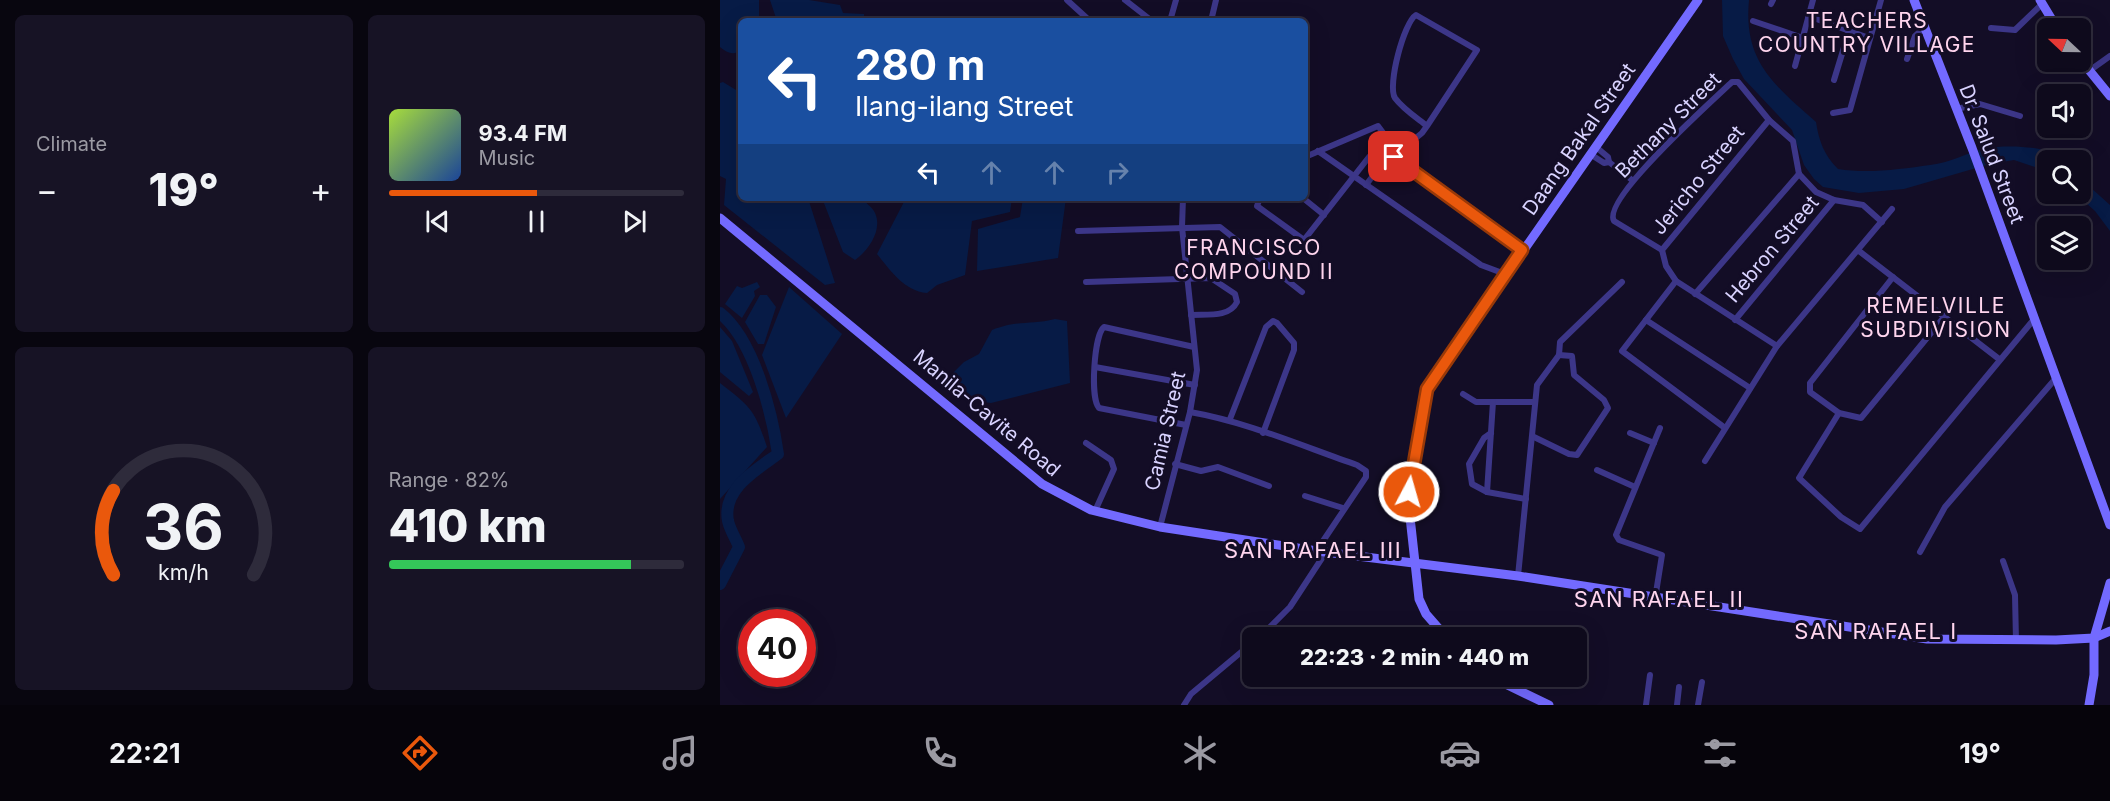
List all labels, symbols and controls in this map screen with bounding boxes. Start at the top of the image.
district label: TEACHERS COUNTRY VILLAGE [1758,8,1976,57]
north arrow [2037,18,2091,72]
map controls [2037,18,2091,270]
text: 280 m [855,39,985,90]
icon: left [756,42,834,120]
street label: Daang Bakal Street [1518,58,1641,220]
street label: Bethany Street [1610,67,1726,183]
street label: Dr. Salud Street [1954,81,2030,227]
button: sound [2037,84,2091,138]
text: Ilang-ilang Street [855,90,1073,123]
text: 93.4 FM [479,120,567,146]
street label: Jericho Street [1647,120,1749,239]
pin [1368,131,1419,182]
text: Climate [36,132,107,156]
icon: arrive [1377,140,1410,173]
text: Music [479,146,535,170]
button: search [2037,150,2091,204]
icon: left [912,156,945,189]
icon: ahead [975,156,1008,189]
icon: ahead [1038,156,1071,189]
icon: right [1101,156,1134,189]
text: 19° [149,162,219,217]
text: − [36,170,58,210]
text: + [310,170,331,210]
street label: Hebron Street [1720,190,1824,307]
icon: previous [421,205,454,238]
icon: pause [520,205,553,238]
icon: next [618,205,651,238]
button: layers [2037,216,2091,270]
district label: FRANCISCO COMPOUND II [1174,235,1334,284]
district label: REMELVILLE SUBDIVISION [1860,293,2012,342]
street label: Manila-Cavite Road [909,344,1065,482]
street label: Camia Street [1140,369,1190,493]
position arrow [1377,460,1441,524]
text: Range · 82% [389,468,509,492]
text: 36 [143,489,224,564]
text: 410 km [389,498,547,553]
district label: SAN RAFAEL III [1224,537,1402,563]
text: km/h [158,560,209,586]
district label: SAN RAFAEL II [1574,586,1744,612]
speed limit sign: 40 [738,609,816,687]
district label: SAN RAFAEL I [1794,618,1958,644]
text: 22:23 · 2 min · 440 m [1300,644,1529,670]
icon: directions [399,732,441,774]
icon: music [659,732,701,774]
icon: phone [919,732,961,774]
icon: climate [1179,732,1221,774]
icon: car [1439,732,1481,774]
icon: filters [1699,732,1741,774]
text: 22:21 [109,737,181,770]
text: 19° [1959,737,2001,770]

